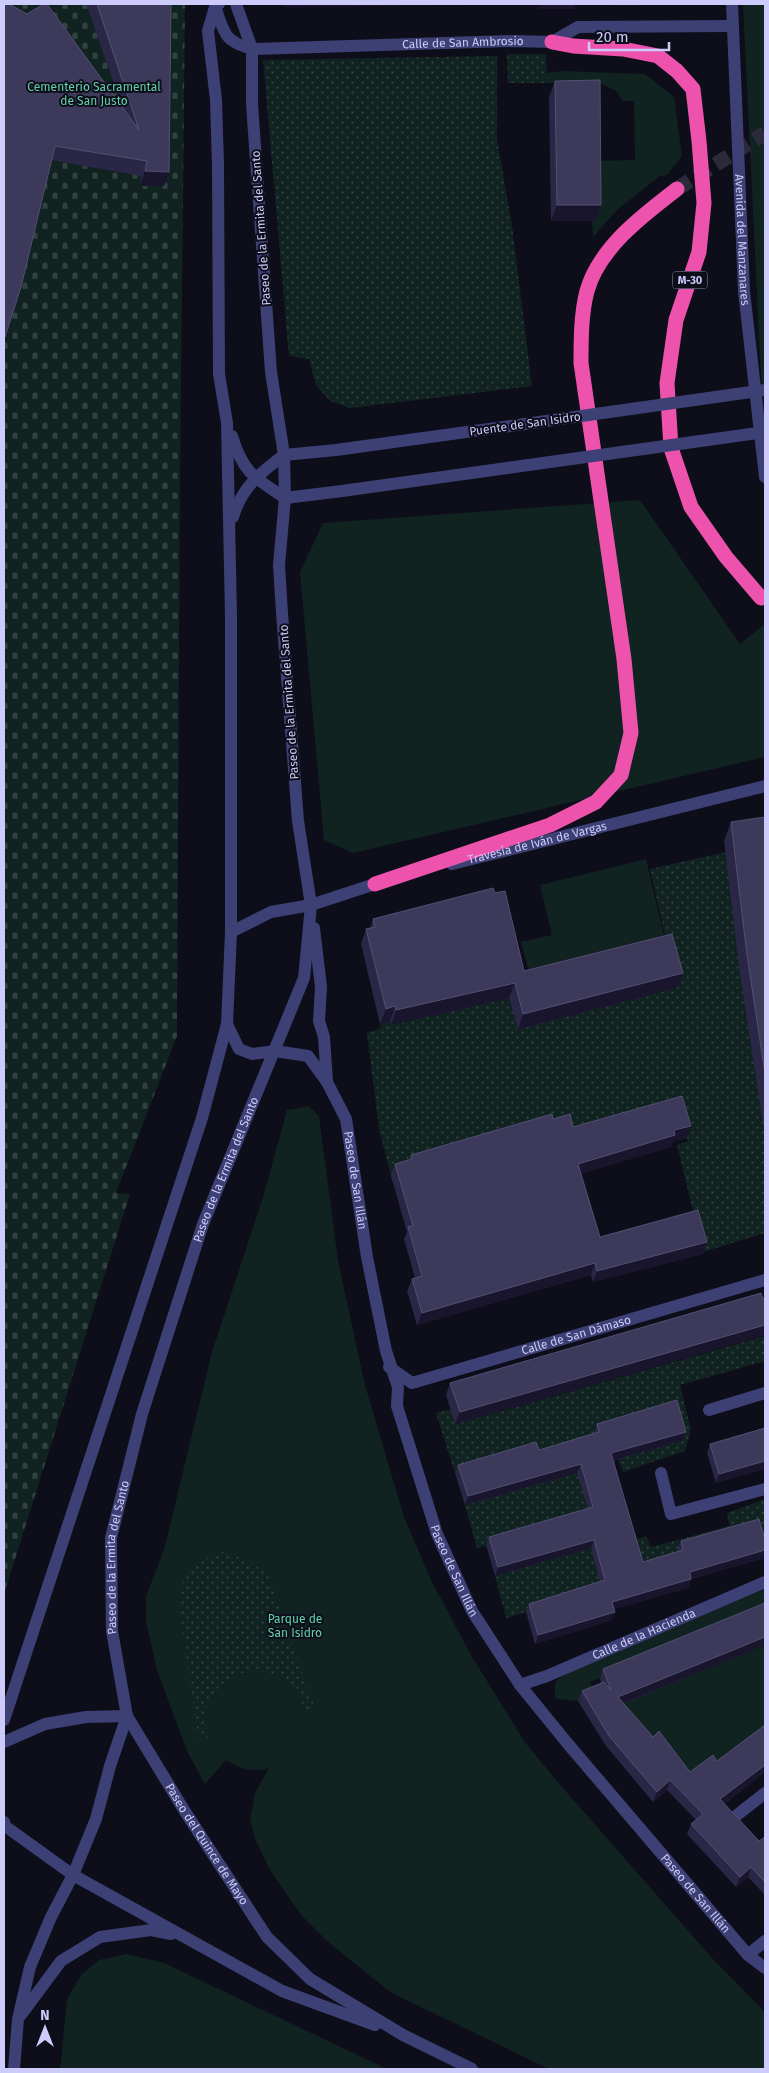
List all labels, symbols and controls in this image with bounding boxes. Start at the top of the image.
scale bar [589,20,669,52]
text: 20 m [596,28,629,46]
street label: Calle de San Ambrosio [402,34,524,51]
park label: Cementerio Sacramental de San Justo [27,80,161,108]
street label: Paseo de la Ermita del Santo [249,150,273,306]
street label: Avenida del Manzanares [732,174,753,307]
road number: M-30 [672,272,708,288]
street label: Puente de San Isidro [468,409,582,439]
street label: Paseo de la Ermita del Santo [277,624,301,780]
street label: Travesía de Iván de Vargas [466,819,609,867]
street label: Paseo de la Ermita del Santo [191,1095,261,1244]
street label: Paseo de San Illán [341,1130,370,1230]
street label: Calle de San Dámaso [520,1312,633,1358]
street label: Paseo de la Ermita del Santo [104,1479,132,1636]
street label: Paseo de San Illán [428,1523,481,1619]
street label: Calle de la Hacienda [590,1606,698,1663]
park label: Parque de San Isidro [268,1612,322,1640]
street label: Paseo del Quince de Mayo [162,1781,251,1908]
street label: Paseo de San Illán [658,1851,733,1936]
north arrow [20,2003,70,2053]
text: N [40,2007,50,2024]

